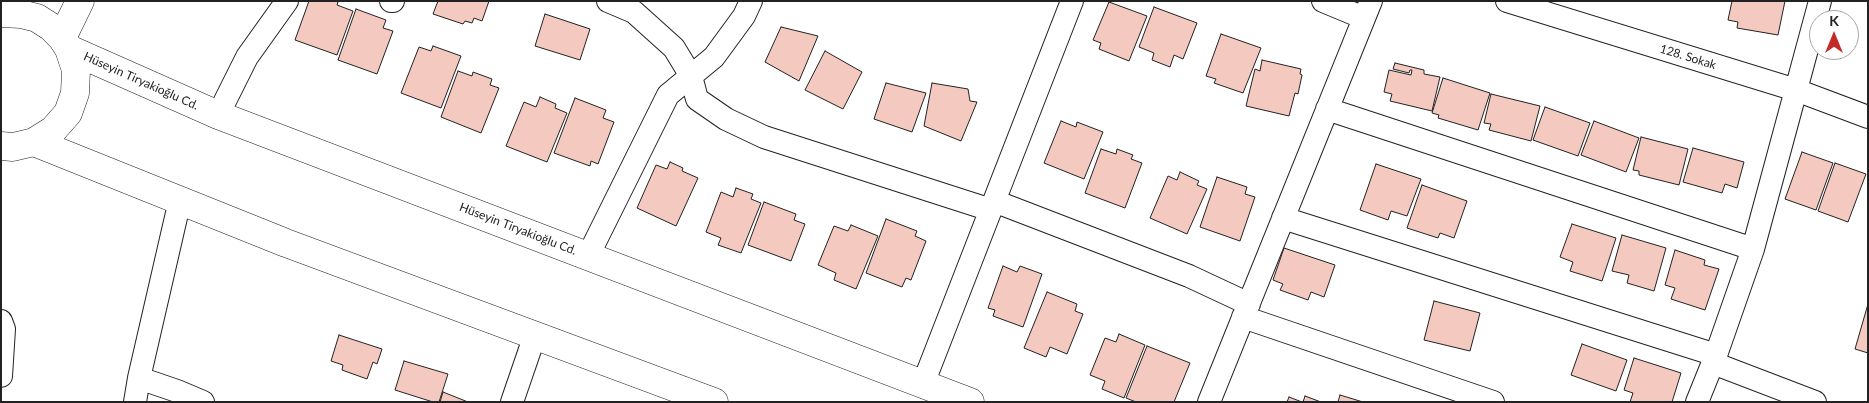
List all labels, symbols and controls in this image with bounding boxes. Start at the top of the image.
north arrow [1809,10,1859,60]
text: K [1829,12,1839,29]
street label: 128. Sokak [1658,42,1718,72]
street label: Hüseyin Tiryakioğlu Cd. [81,49,201,113]
street label: Hüseyin Tiryakioğlu Cd. [457,200,579,258]

